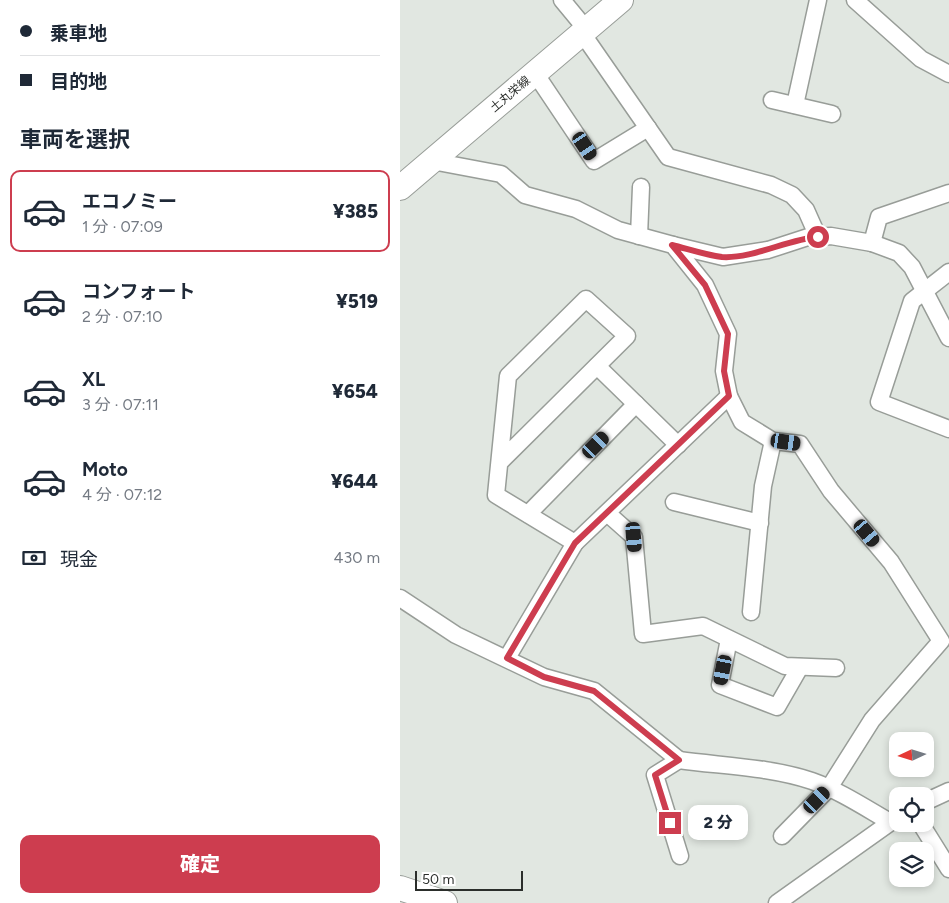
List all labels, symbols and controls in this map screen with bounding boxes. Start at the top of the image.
text: 乗車地 [50,22,107,45]
text: 目的地 [50,70,107,93]
street label: 土丸栄線 [487,73,533,115]
text: 車両を選択 [20,126,130,153]
car [570,129,599,163]
icon: car [22,189,67,234]
text: エコノミー [82,190,177,213]
text: ¥385 [333,200,378,223]
text: 1 分 · 07:09 [82,217,163,236]
route start [807,226,829,248]
icon: car [22,279,67,324]
text: コンフォート [82,280,195,303]
text: ¥519 [336,290,378,313]
text: 2 分 · 07:10 [82,307,163,326]
text: XL [82,368,105,391]
icon: car [22,369,67,414]
text: ¥654 [332,380,378,403]
text: 3 分 · 07:11 [82,395,159,414]
car [580,429,611,461]
car [770,432,801,452]
text: Moto [82,458,128,481]
icon: car [22,459,67,504]
text: ¥644 [331,470,378,493]
text: 4 分 · 07:12 [82,485,162,504]
car [851,517,882,549]
car [625,521,642,553]
icon: cash [20,544,48,572]
text: 現金 [60,548,98,571]
text: 430 m [334,548,380,567]
car [712,654,733,686]
north arrow [889,732,934,778]
map controls [889,732,934,887]
car [801,784,832,816]
button: locate [889,787,934,832]
callout: 2 分 [688,806,748,840]
route end [659,812,681,834]
text: 2 分 [703,813,733,832]
button: 確定 [20,835,380,893]
button: layers [889,842,934,887]
scale bar [415,868,522,891]
text: 50 m [422,871,454,888]

